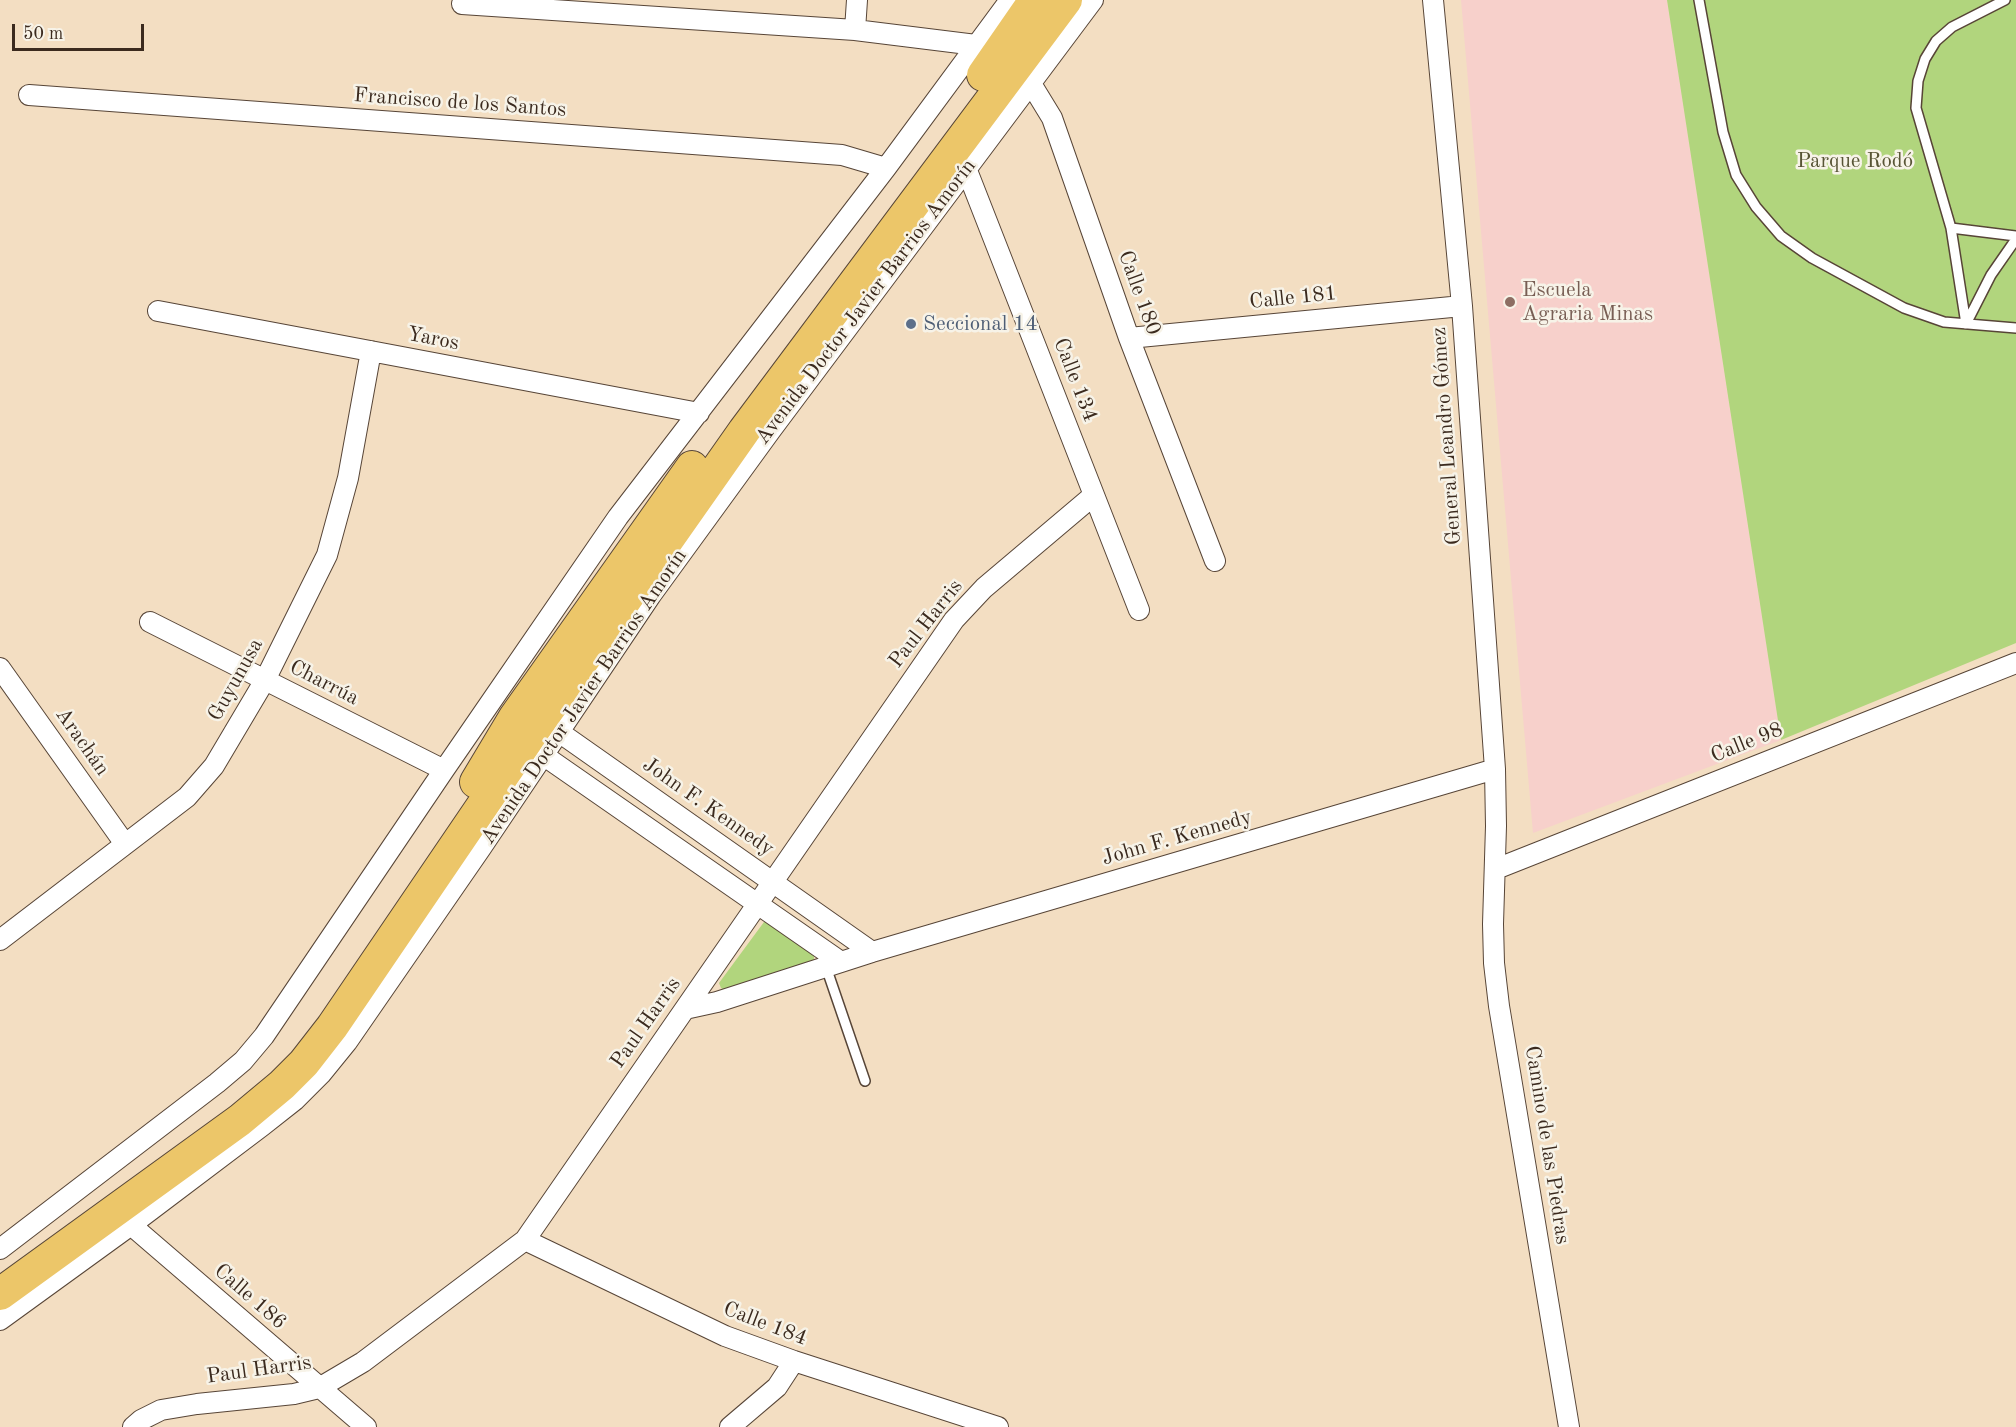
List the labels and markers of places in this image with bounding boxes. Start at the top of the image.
place label: Escuela Agraria Minas [1522,277,1653,327]
marker: Escuela Agraria Minas [1503,295,1517,309]
place label: Seccional 14 [923,311,1038,337]
marker: Seccional 14 [904,317,918,331]

